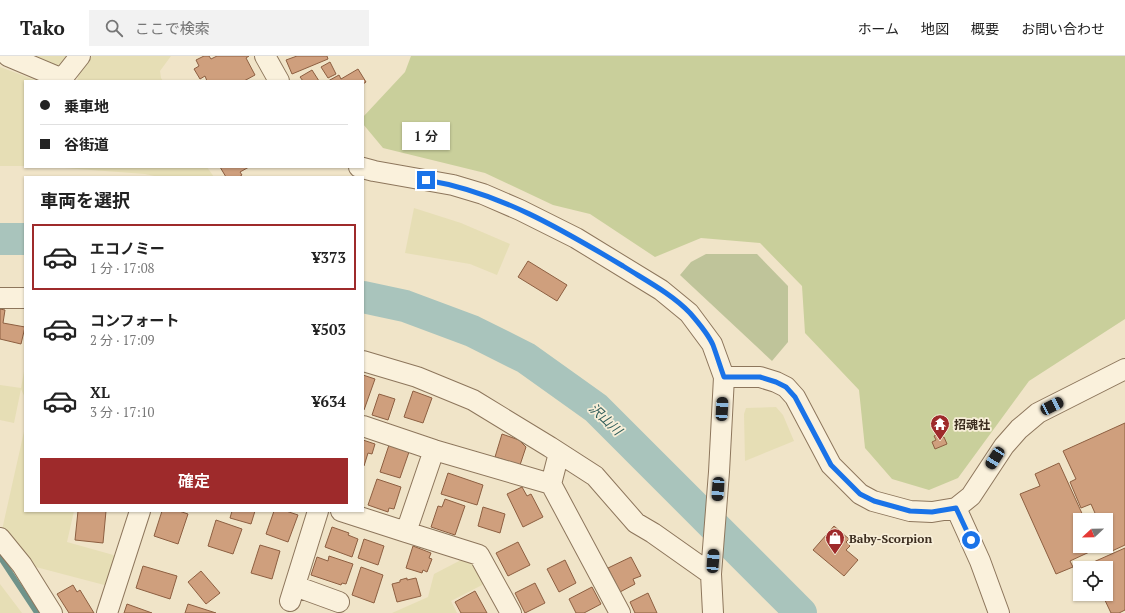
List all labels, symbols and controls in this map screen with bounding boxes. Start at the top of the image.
search box [89,10,369,46]
text: Tako [20,15,65,40]
icon: search [103,17,125,39]
text: ここで検索 [135,18,210,38]
text: ホーム [857,19,899,38]
text: 地図 [921,19,949,38]
text: 概要 [971,19,999,38]
text: お問い合わせ [1021,19,1105,38]
text: 乗車地 [64,96,109,116]
callout: 1 分 [402,122,450,150]
text: 1 分 [414,127,438,145]
text: 谷街道 [64,134,109,154]
route end [417,171,435,189]
text: 車両を選択 [40,188,130,212]
text: エコノミー [90,238,165,258]
icon: car [42,239,78,275]
text: ¥373 [312,247,346,267]
text: 1 分 · 17:08 [90,259,155,277]
text: コンフォート [90,310,180,330]
icon: car [42,311,78,347]
text: ¥503 [312,319,346,339]
text: 2 分 · 17:09 [90,331,155,349]
text: XL [90,382,110,402]
icon: car [42,383,78,419]
text: ¥634 [312,391,346,411]
car [1039,395,1065,417]
car [715,397,729,421]
water label: 沢山川 [586,399,628,440]
text: 3 分 · 17:10 [90,403,155,421]
temple icon: 招魂社 [929,413,951,441]
place label: 招魂社 [954,417,990,432]
car [983,445,1007,471]
button: 確定 [40,458,348,504]
car [711,477,725,501]
north arrow [1073,513,1113,553]
map controls [1073,513,1113,601]
shop icon: Baby-Scorpion [824,527,846,555]
place label: Baby-Scorpion [849,531,932,546]
route start [962,531,980,549]
car [706,549,720,573]
button: locate [1073,561,1113,601]

